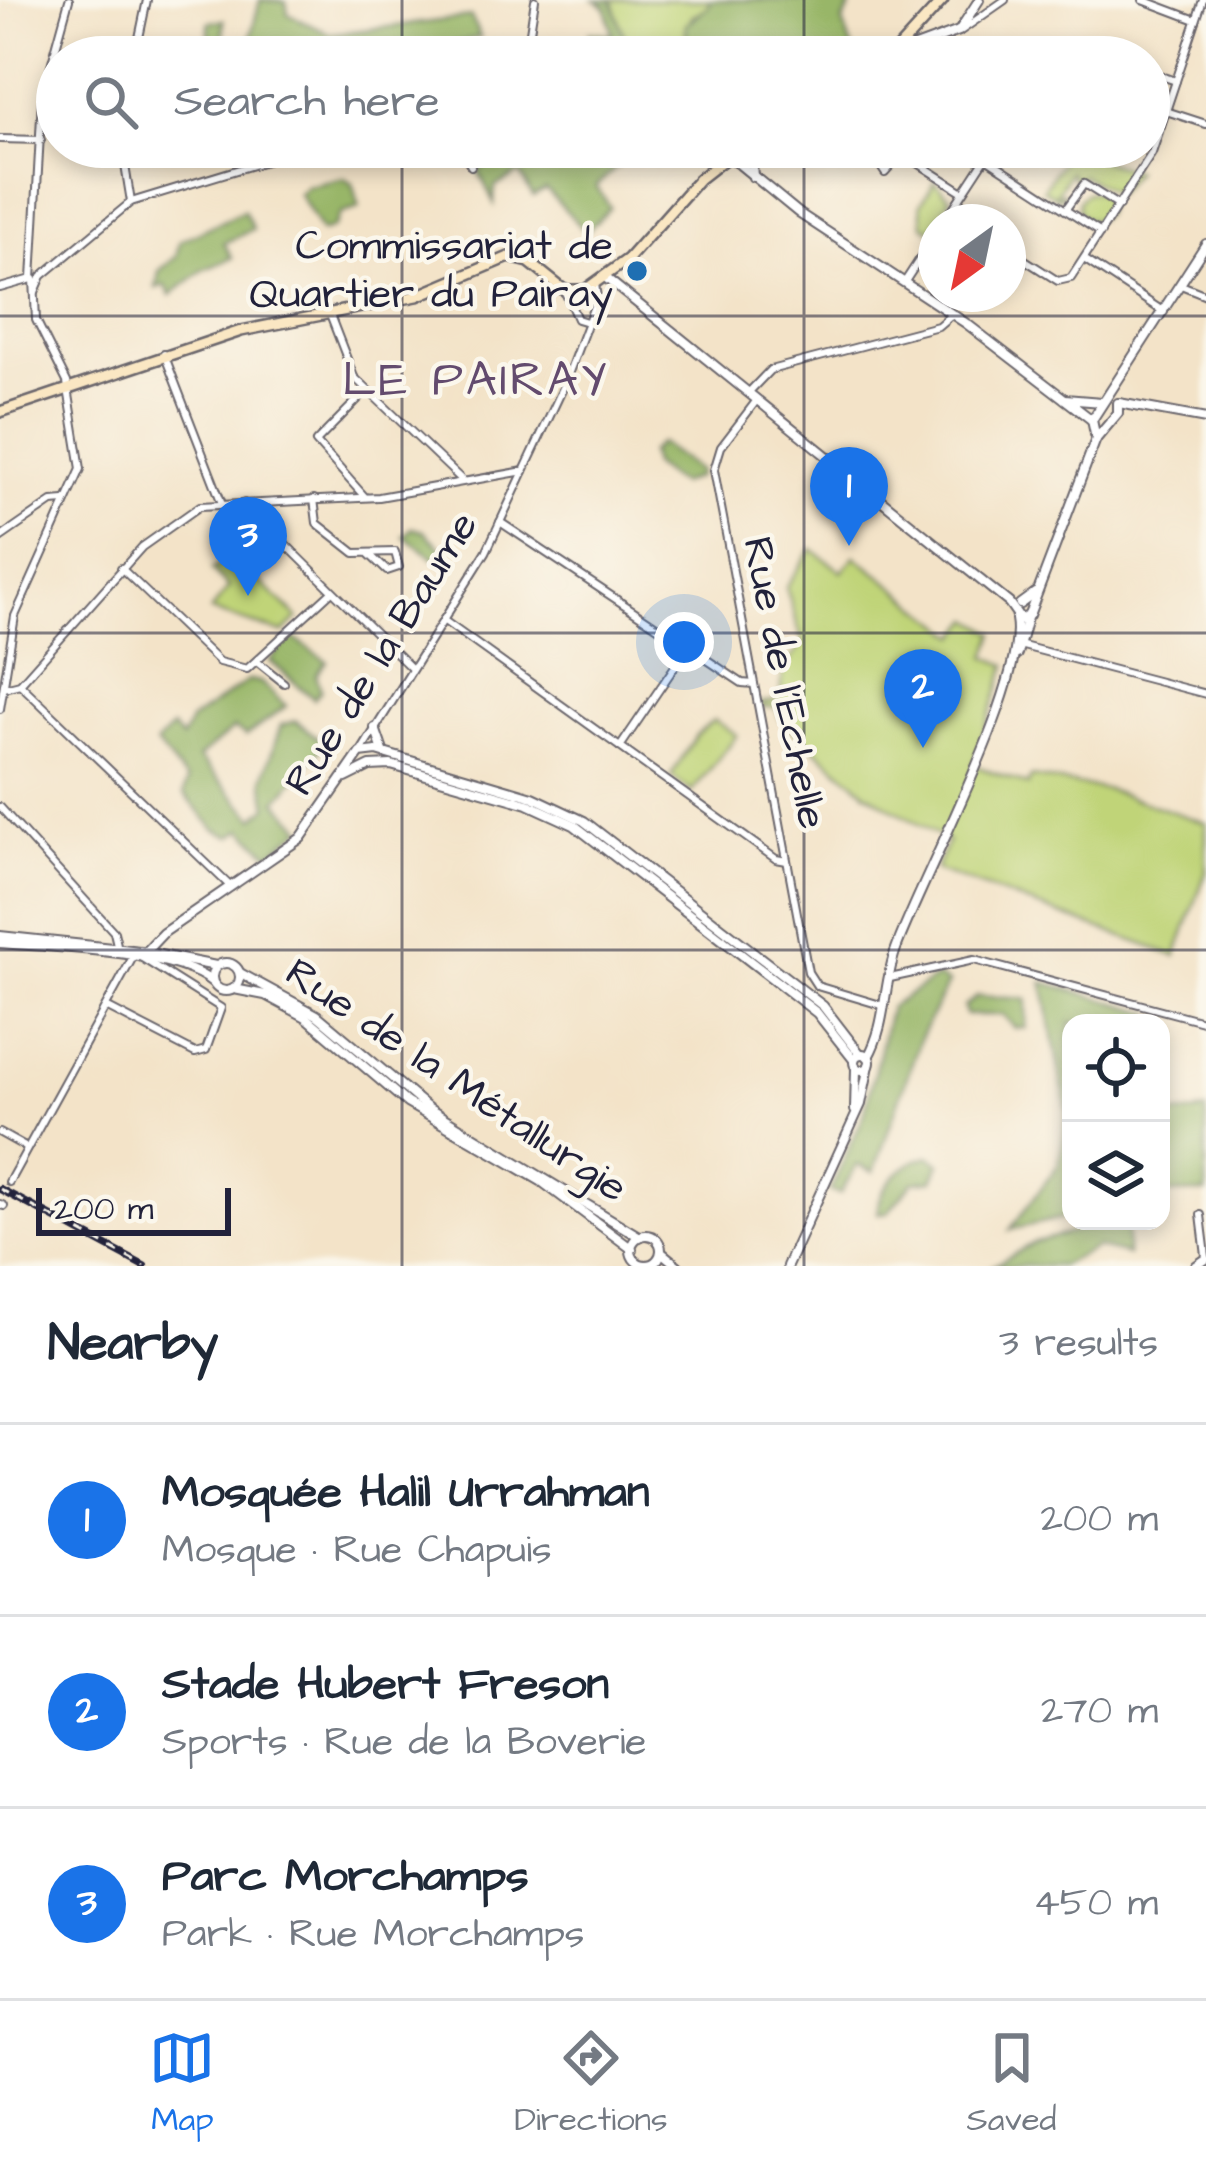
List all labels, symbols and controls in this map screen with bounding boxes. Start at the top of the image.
search box [36,36,1170,168]
icon: search [78,69,144,135]
text: Search here [174,71,440,133]
north arrow [918,204,1026,312]
place label: Commissariat de Quartier du Pairay [249,218,613,325]
marker: Commissariat de Quartier du Pairay [624,258,650,284]
district label: LE PAIRAY [342,348,610,414]
pin: 1 [810,447,888,546]
pin: 3 [209,497,287,596]
street label: Rue de la Baume [271,501,493,807]
street label: Rue de l'Echelle [727,532,841,834]
your location [654,612,714,672]
pin: 2 [884,649,962,748]
street label: Rue de la Métallurgie [274,945,638,1217]
map controls [1062,1014,1170,1230]
button: locate [1062,1014,1170,1122]
button: layers [1062,1122,1170,1230]
scale bar [36,1182,231,1235]
text: 200 m [54,1186,153,1232]
text: Nearby [48,1309,218,1380]
text: 3 results [999,1317,1158,1371]
text: Mosquée Halil Urrahman [162,1462,649,1524]
text: 1 [85,1493,90,1547]
text: 200 m [1041,1493,1158,1547]
text: Mosque · Rue Chapuis [162,1524,552,1578]
text: Stade Hubert Freson [162,1654,609,1716]
text: 2 [76,1685,98,1739]
text: 270 m [1041,1685,1158,1739]
text: Sports · Rue de la Boverie [162,1716,646,1770]
text: Parc Morchamps [162,1846,529,1908]
text: 3 [77,1877,97,1931]
text: 450 m [1033,1877,1158,1931]
text: Park · Rue Morchamps [162,1908,584,1962]
tab: Map [149,2025,215,2143]
tab: Directions [514,2025,668,2143]
tab: Saved [967,2025,1057,2143]

